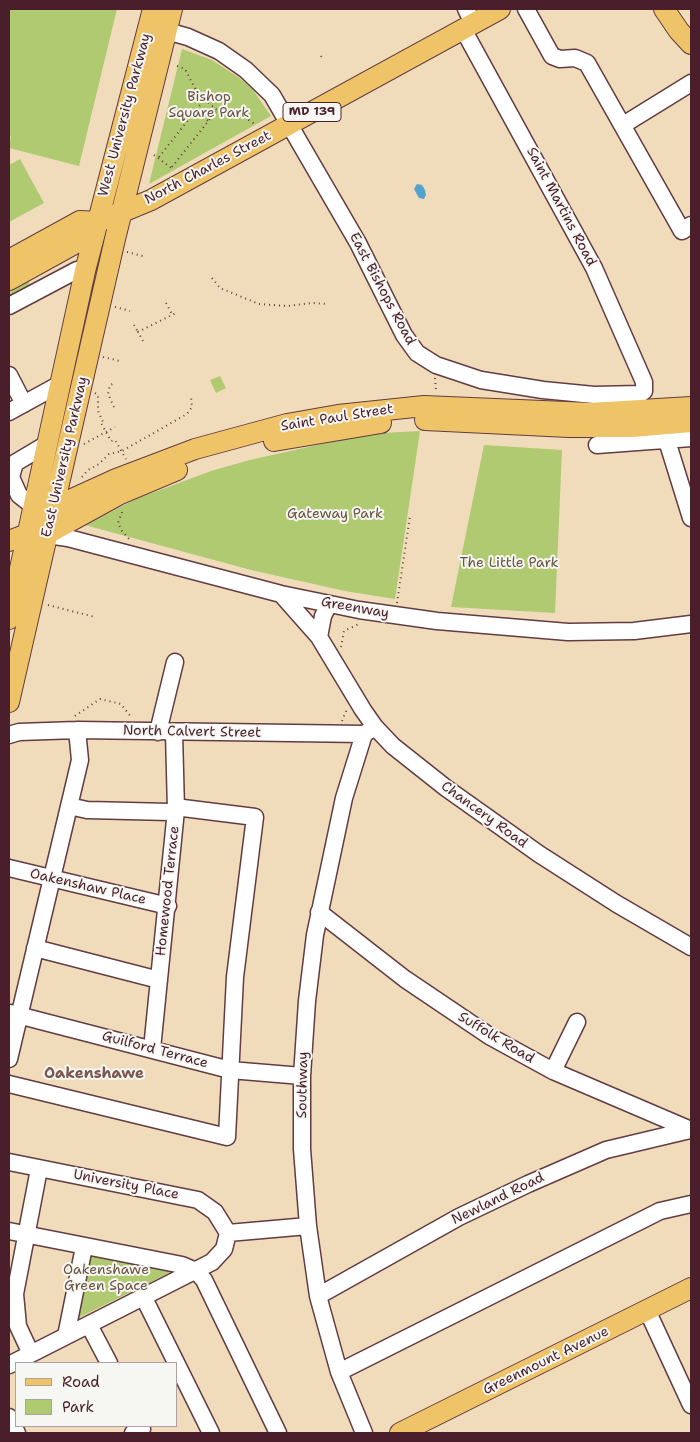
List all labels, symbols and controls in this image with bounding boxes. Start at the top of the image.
street label: West University Parkway [95,32,155,198]
park label: Bishop Square Park [169,89,249,121]
road number: MD 139 [283,102,341,121]
street label: North Charles Street [142,128,274,208]
street label: Saint Martins Road [523,145,599,269]
street label: East Bishops Road [345,230,419,348]
street label: East University Parkway [38,375,92,539]
street label: Saint Paul Street [280,401,394,435]
park label: Gateway Park [287,506,383,522]
park label: The Little Park [459,555,559,571]
street label: Greenway [320,594,390,622]
street label: North Calvert Street [123,722,261,742]
street label: Chancery Road [437,778,531,852]
street label: Homewood Terrace [153,825,183,957]
street label: Oakenshaw Place [28,865,148,909]
street label: Suffolk Road [455,1009,537,1067]
street label: Guilford Terrace [100,1028,210,1072]
street label: Southway [294,1051,312,1119]
district label: Oakenshawe [44,1065,144,1083]
street label: University Place [72,1167,180,1203]
street label: Newland Road [449,1169,547,1229]
park label: Oakenshawe Green Space [63,1262,149,1294]
street label: Greenmount Avenue [480,1323,612,1399]
legend [15,1362,178,1427]
text: Road [62,1372,100,1392]
text: Park [62,1397,94,1417]

